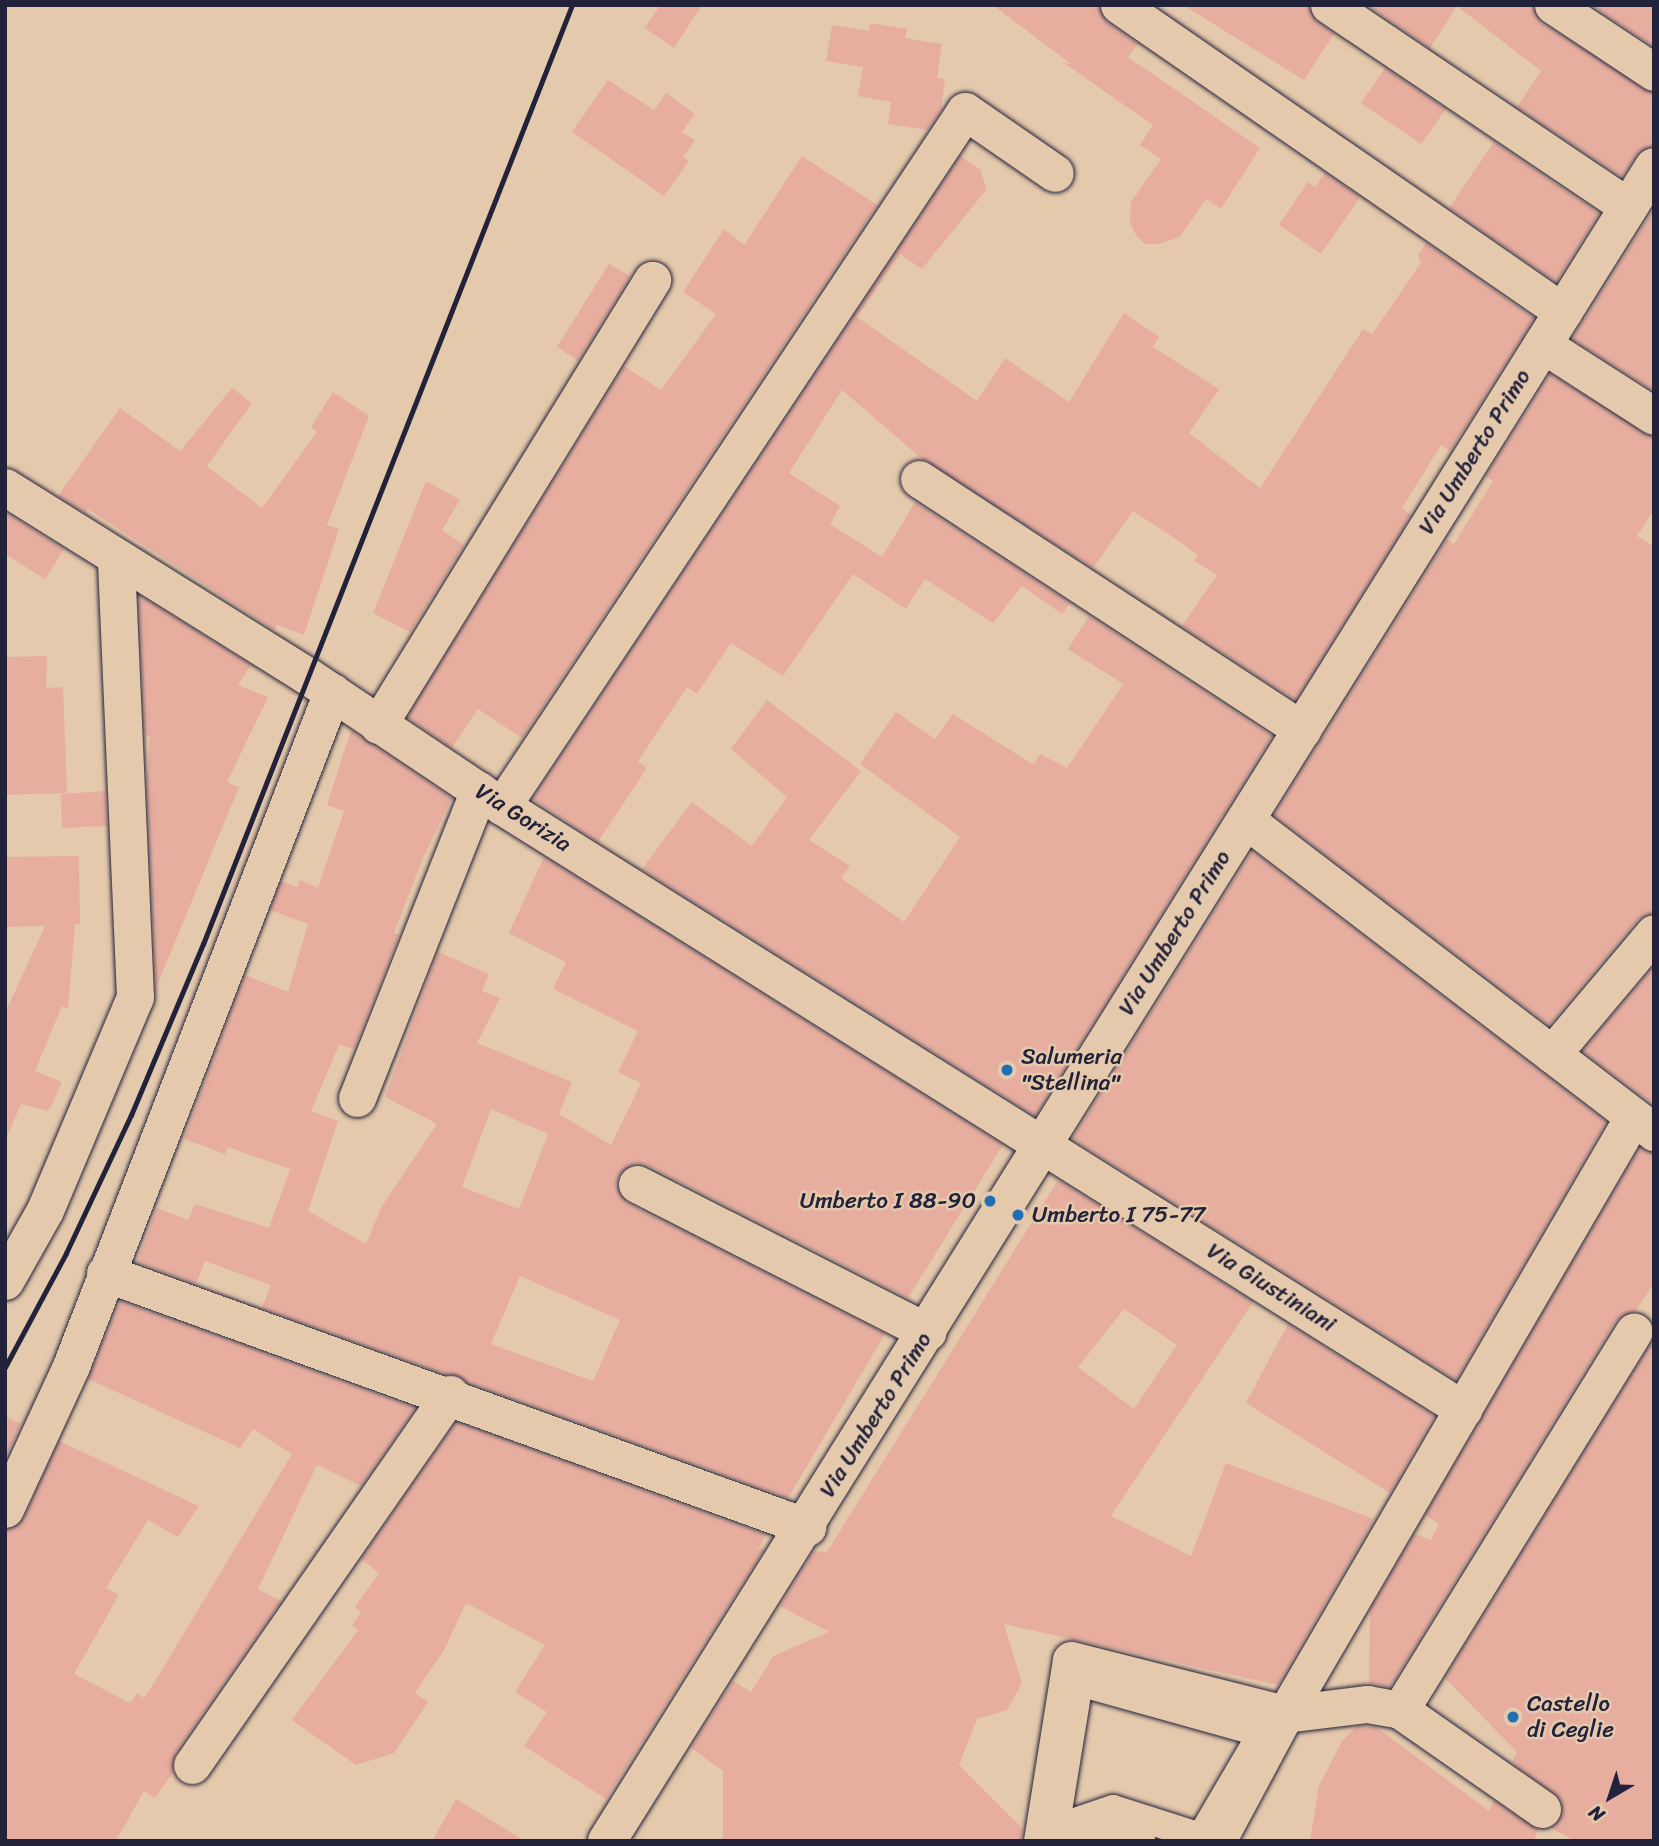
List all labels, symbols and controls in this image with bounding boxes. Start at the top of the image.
street label: Via Umberto Primo [1413,364,1537,540]
street label: Via Gorizia [470,778,576,858]
street label: Via Umberto Primo [1113,845,1237,1021]
place label: Salumeria "Stellina" [1021,1043,1122,1097]
marker: Salumeria "Stellina" [999,1062,1015,1078]
place label: Umberto I 88-90 [800,1187,976,1215]
marker: Umberto I 88-90 [982,1193,998,1209]
place label: Umberto I 75-77 [1032,1201,1205,1229]
marker: Umberto I 75-77 [1010,1207,1026,1223]
street label: Via Giustiniani [1202,1237,1340,1339]
street label: Via Umberto Primo [814,1327,938,1503]
place label: Castello di Ceglie [1527,1690,1613,1744]
marker: Castello di Ceglie [1505,1709,1521,1725]
north arrow [1575,1762,1645,1832]
text: N [1581,1797,1612,1831]

